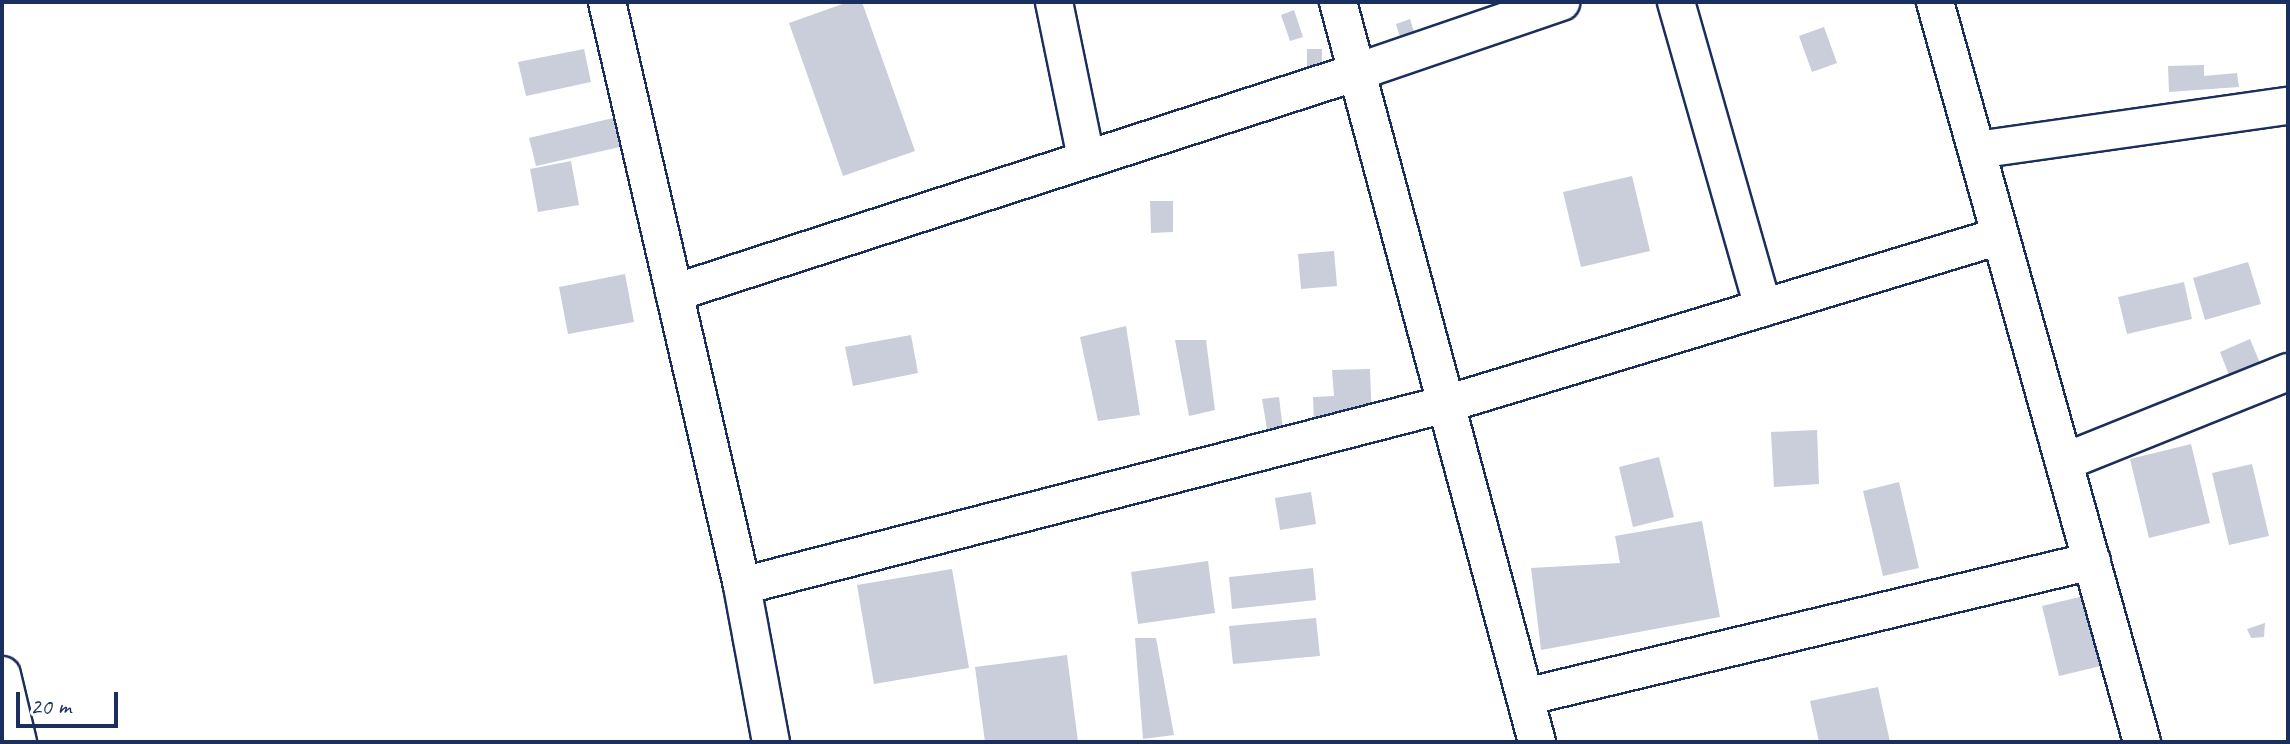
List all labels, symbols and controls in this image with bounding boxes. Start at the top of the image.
scale bar [20,676,122,726]
text: 20 m [30,691,71,721]

